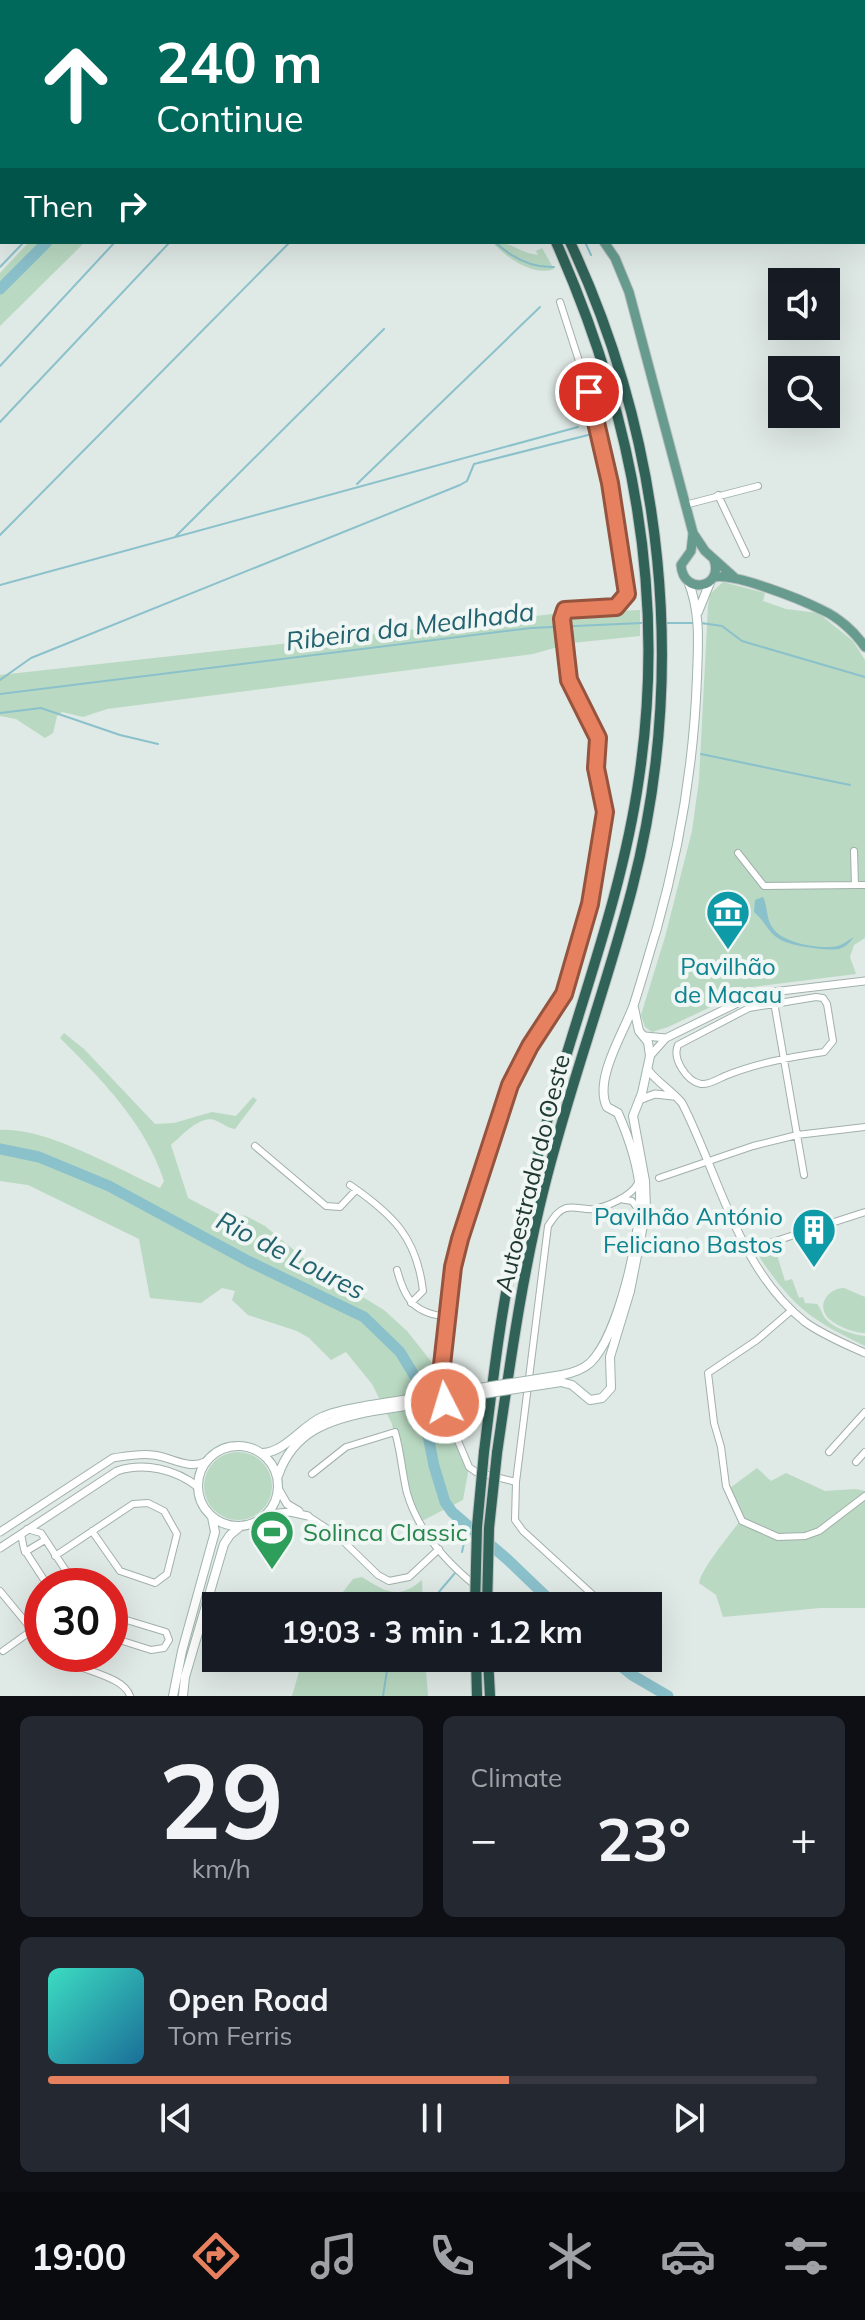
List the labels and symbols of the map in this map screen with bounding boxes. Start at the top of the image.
pin [555,358,623,426]
water label: Ribeira da Mealhada [284,594,536,658]
museum icon: Pavilhão de Macau [704,888,752,951]
place label: Pavilhão de Macau [674,951,782,1009]
street label: Autoestrada do Oeste [488,1051,576,1295]
place label: Pavilhão António Feliciano Bastos [594,1201,783,1259]
water label: Rio de Loures [211,1203,371,1307]
building icon: Pavilhão António Feliciano Bastos [790,1206,838,1269]
position arrow [403,1361,487,1445]
sports icon: Solinca Classic [248,1508,296,1571]
place label: Solinca Classic [303,1517,468,1547]
speed limit sign: 30 [24,1568,128,1672]

